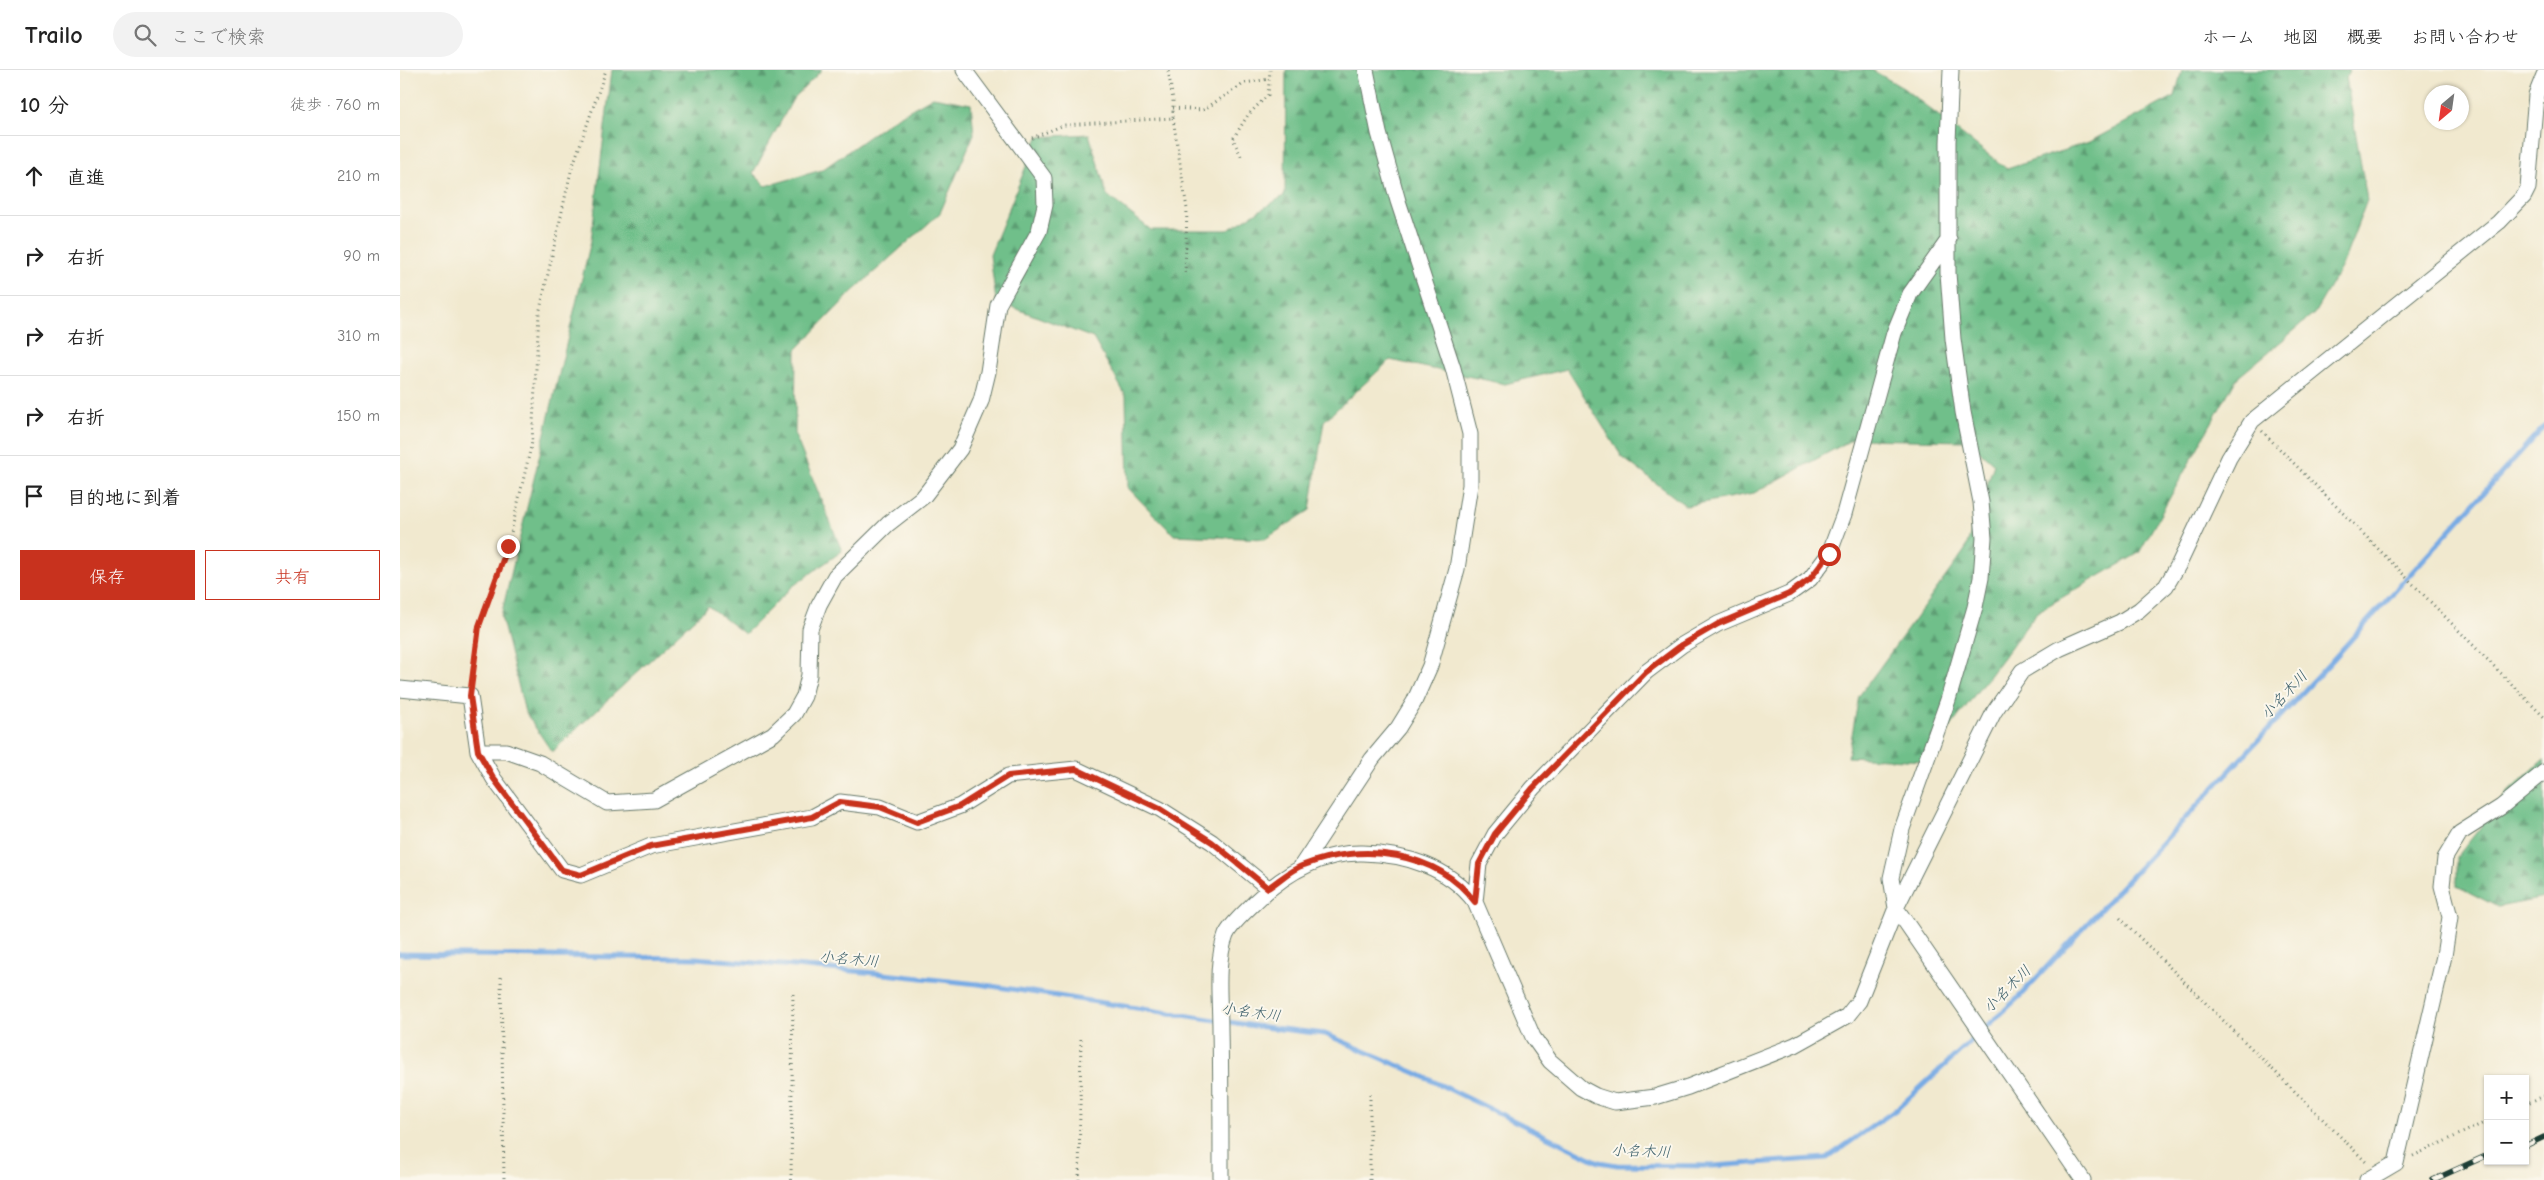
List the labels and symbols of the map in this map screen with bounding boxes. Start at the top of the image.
north arrow [2424,85,2469,130]
route end [497,535,520,558]
route start [1818,543,1841,566]
water label: 小名木川 [2257,667,2311,723]
water label: 小名木川 [818,947,880,971]
water label: 小名木川 [1979,961,2035,1017]
water label: 小名木川 [1220,999,1282,1025]
water label: 小名木川 [1611,1141,1671,1161]

